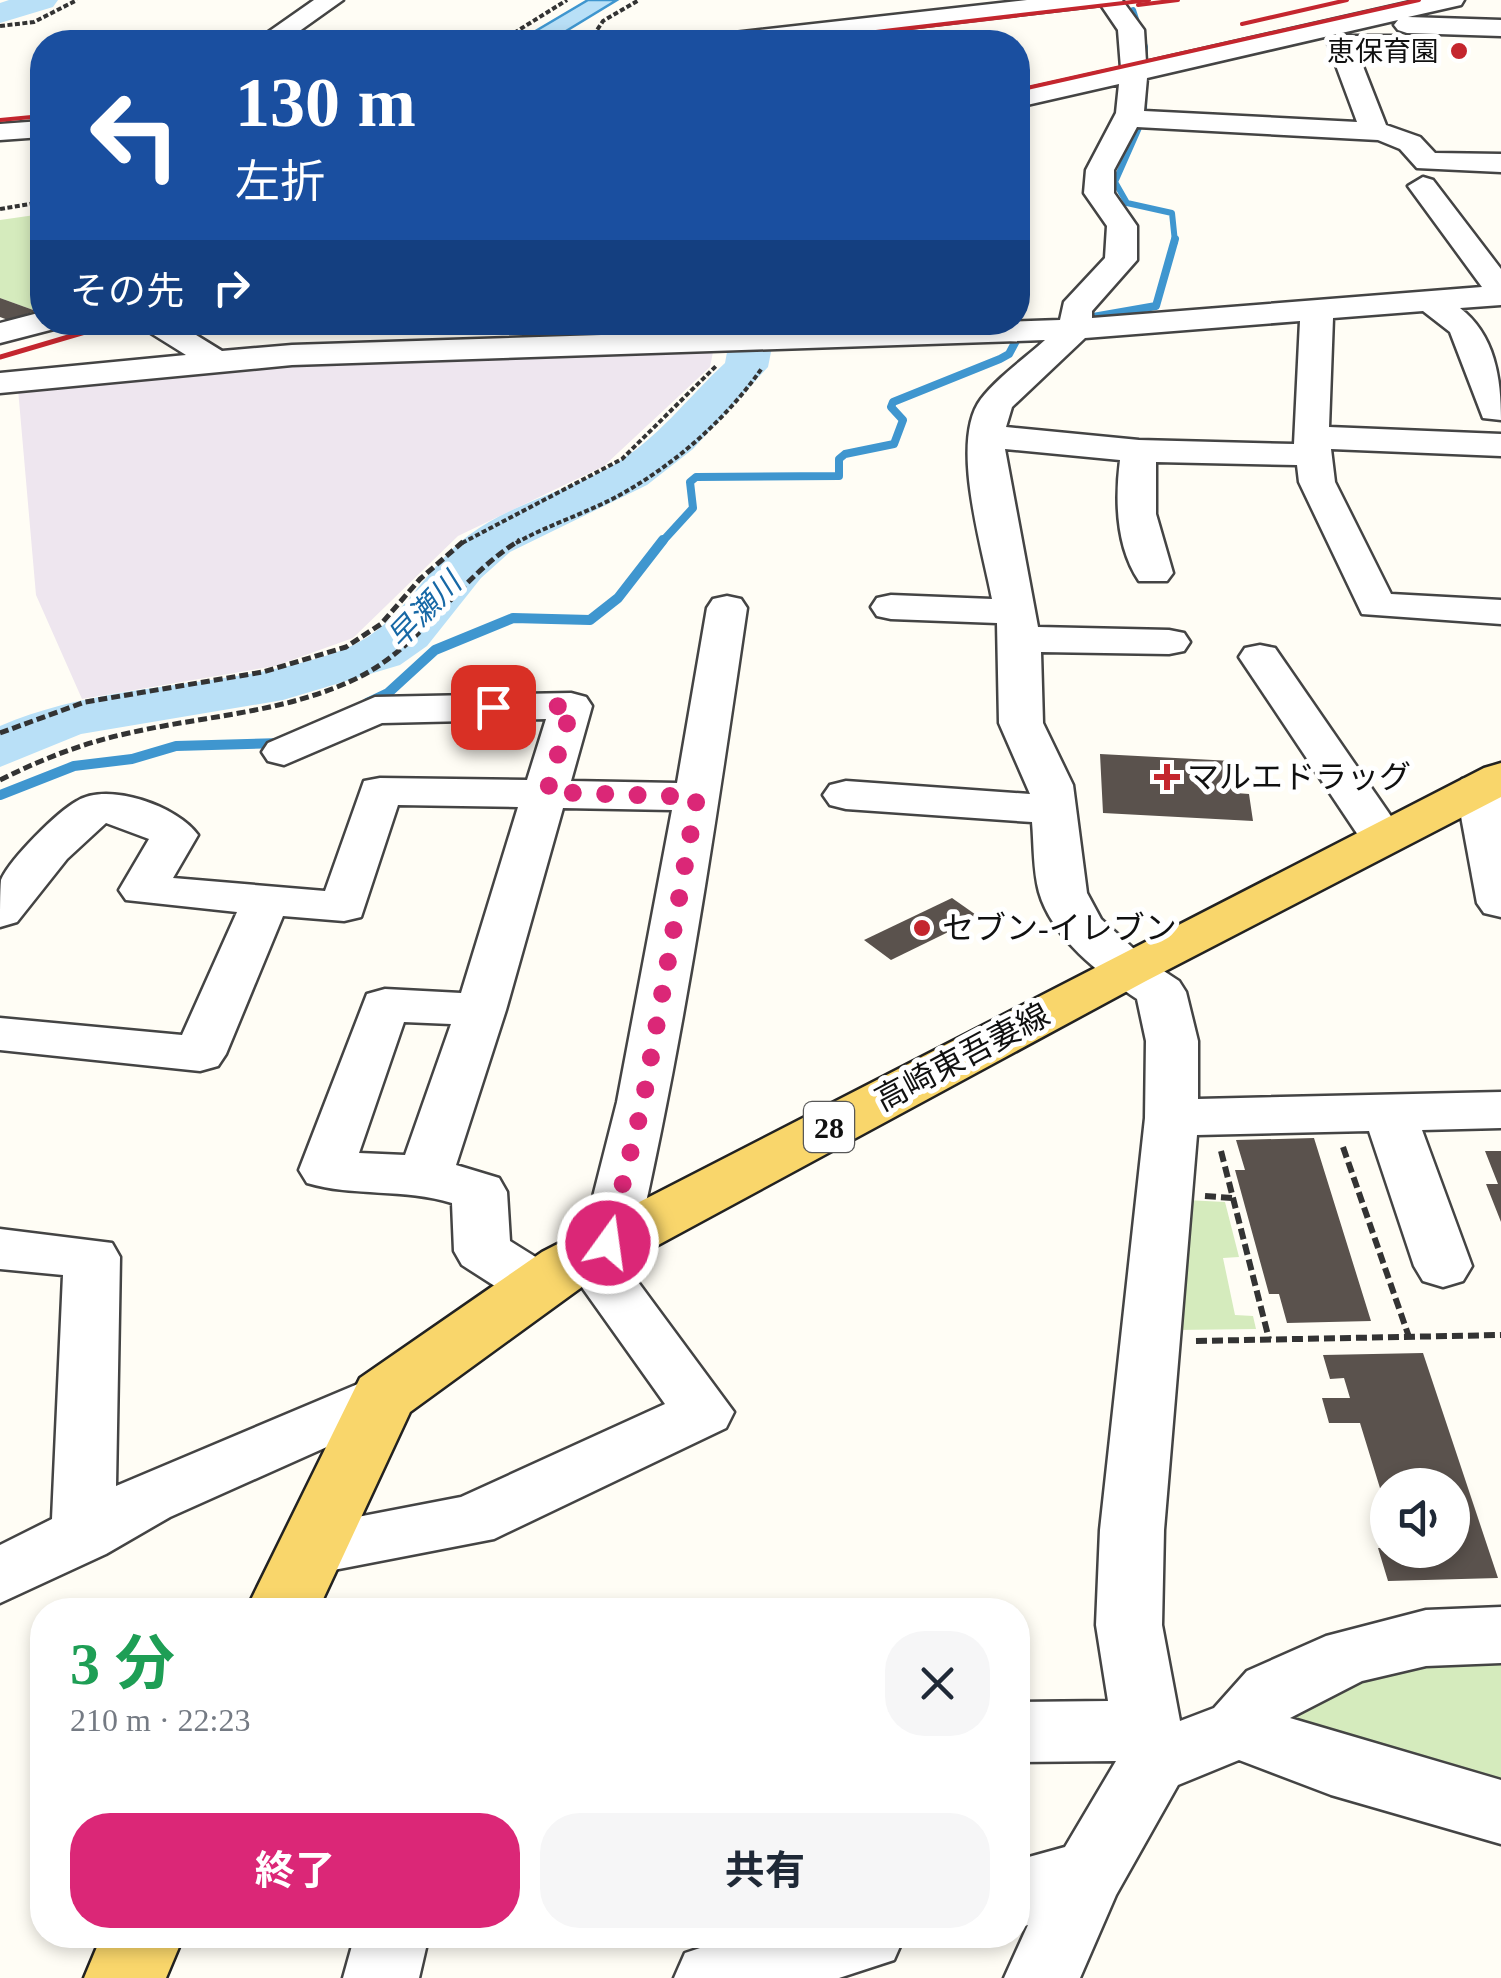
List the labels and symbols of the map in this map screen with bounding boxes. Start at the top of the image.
place label: 恵保育園 [1327,36,1439,67]
marker: 恵保育園 [1448,40,1470,62]
water label: 早瀬川 [381,564,469,654]
pin [451,665,536,750]
place label: マルエドラッグ [1187,759,1411,795]
marker: マルエドラッグ [1156,766,1178,788]
place label: セブン-イレブン [942,910,1177,946]
marker: セブン-イレブン [911,917,933,939]
street label: 高崎東吾妻線 [869,996,1055,1118]
road number: 28 [804,1102,854,1152]
position arrow [556,1191,660,1295]

